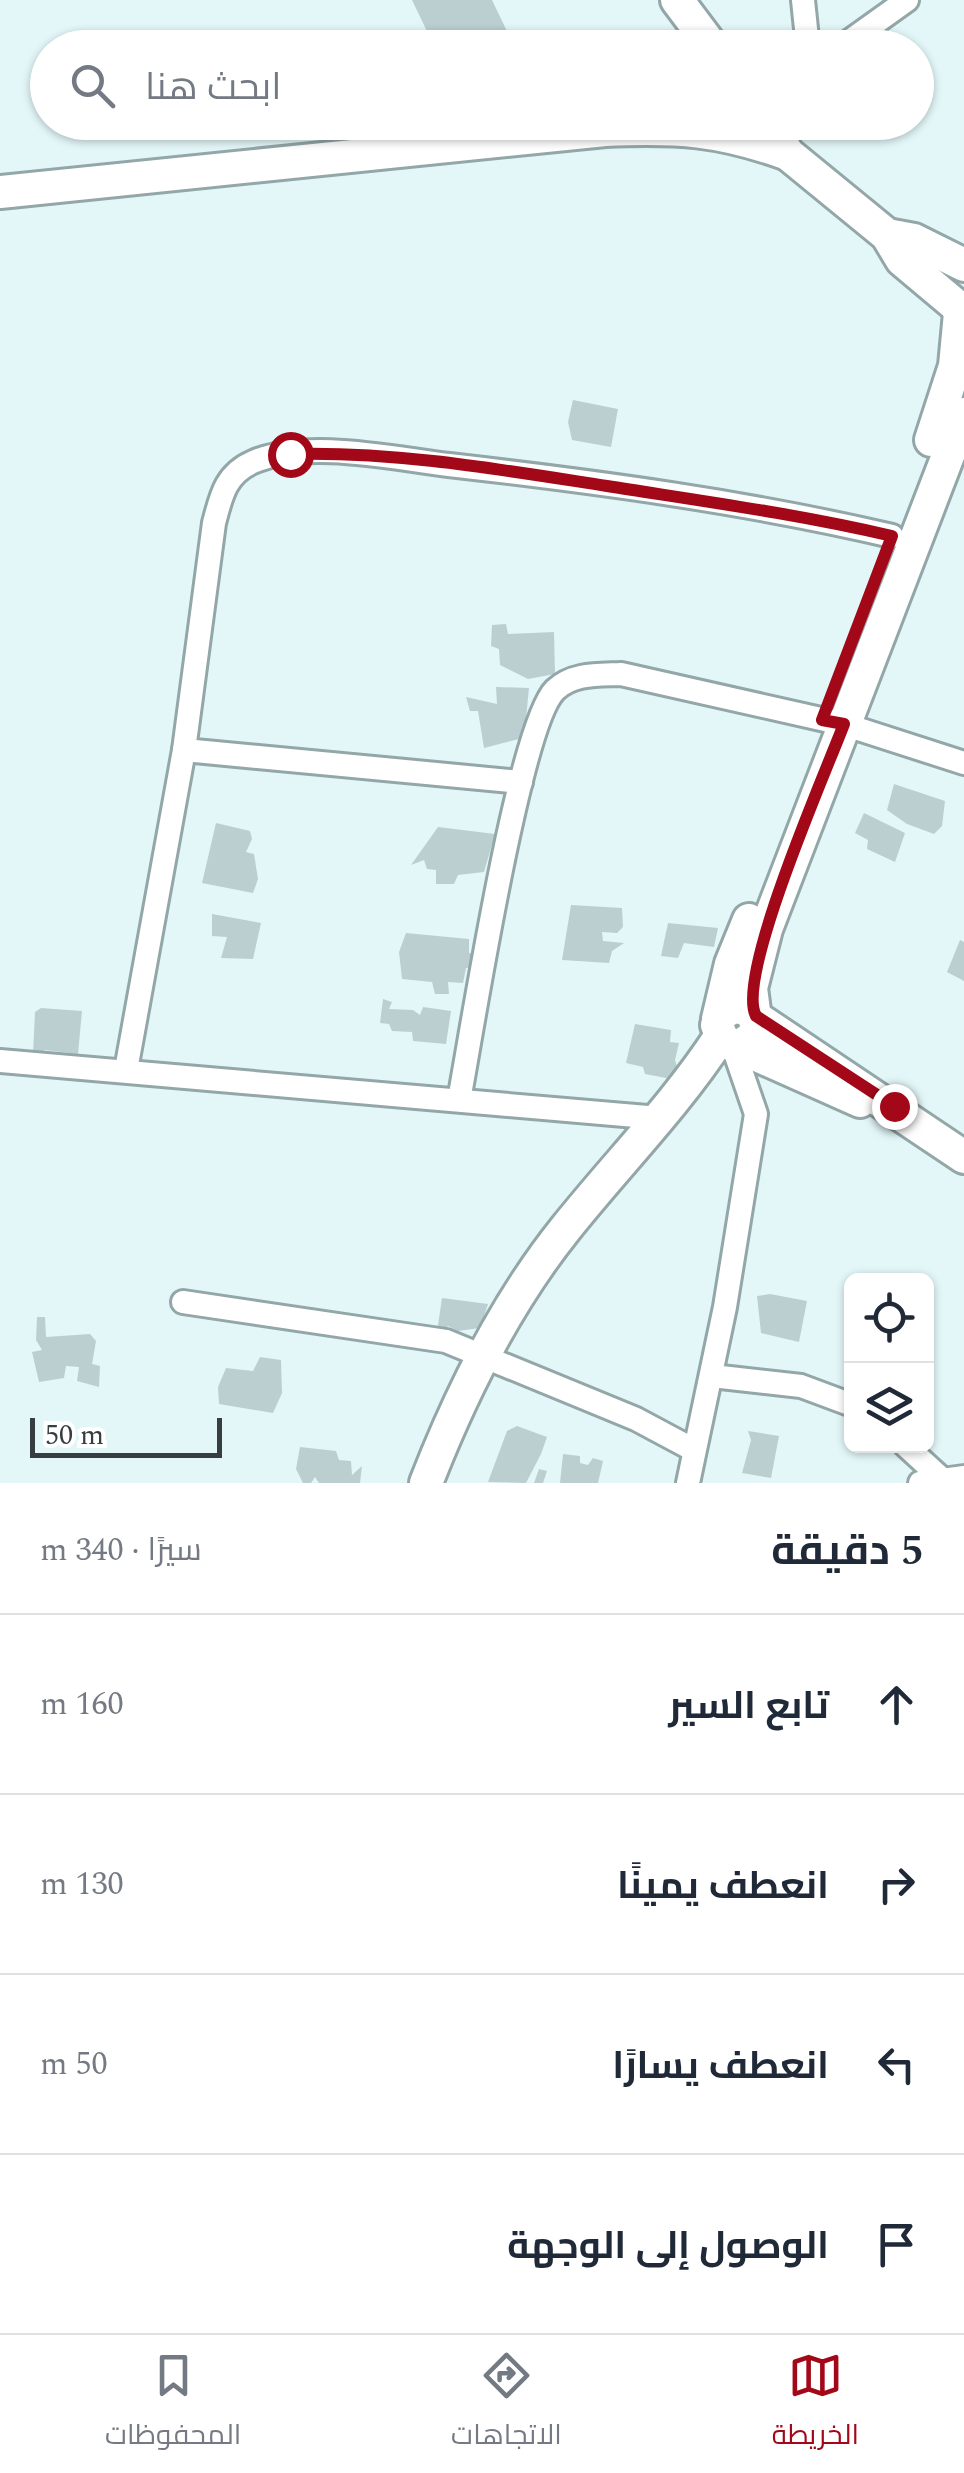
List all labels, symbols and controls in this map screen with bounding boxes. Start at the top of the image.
search box [30,30,934,140]
icon: search [65,58,120,113]
text: ابحث هنا [145,59,281,117]
route start [268,432,314,478]
route end [872,1084,918,1130]
map controls [844,1273,934,1453]
button: locate [844,1273,934,1363]
button: layers [844,1363,934,1453]
scale bar [30,1413,222,1458]
text: 50 m [45,1414,104,1457]
text: 5 دقيقة [771,1520,924,1583]
text: سيرًا · 340 m [40,1526,202,1575]
icon: ahead [869,1677,924,1732]
text: تابع السير [668,1678,829,1736]
text: 160 m [40,1680,124,1729]
icon: right [869,1857,924,1912]
text: انعطف يمينًا [617,1858,829,1916]
text: 130 m [40,1860,124,1909]
icon: left [869,2037,924,2092]
text: انعطف يسارًا [612,2038,829,2096]
text: 50 m [40,2040,108,2089]
icon: arrive [869,2217,924,2272]
text: الوصول إلى الوجهة [507,2218,829,2276]
tab: المحفوظات [105,2348,241,2460]
tab: الاتجاهات [451,2348,562,2460]
tab: الخريطة [772,2348,859,2460]

